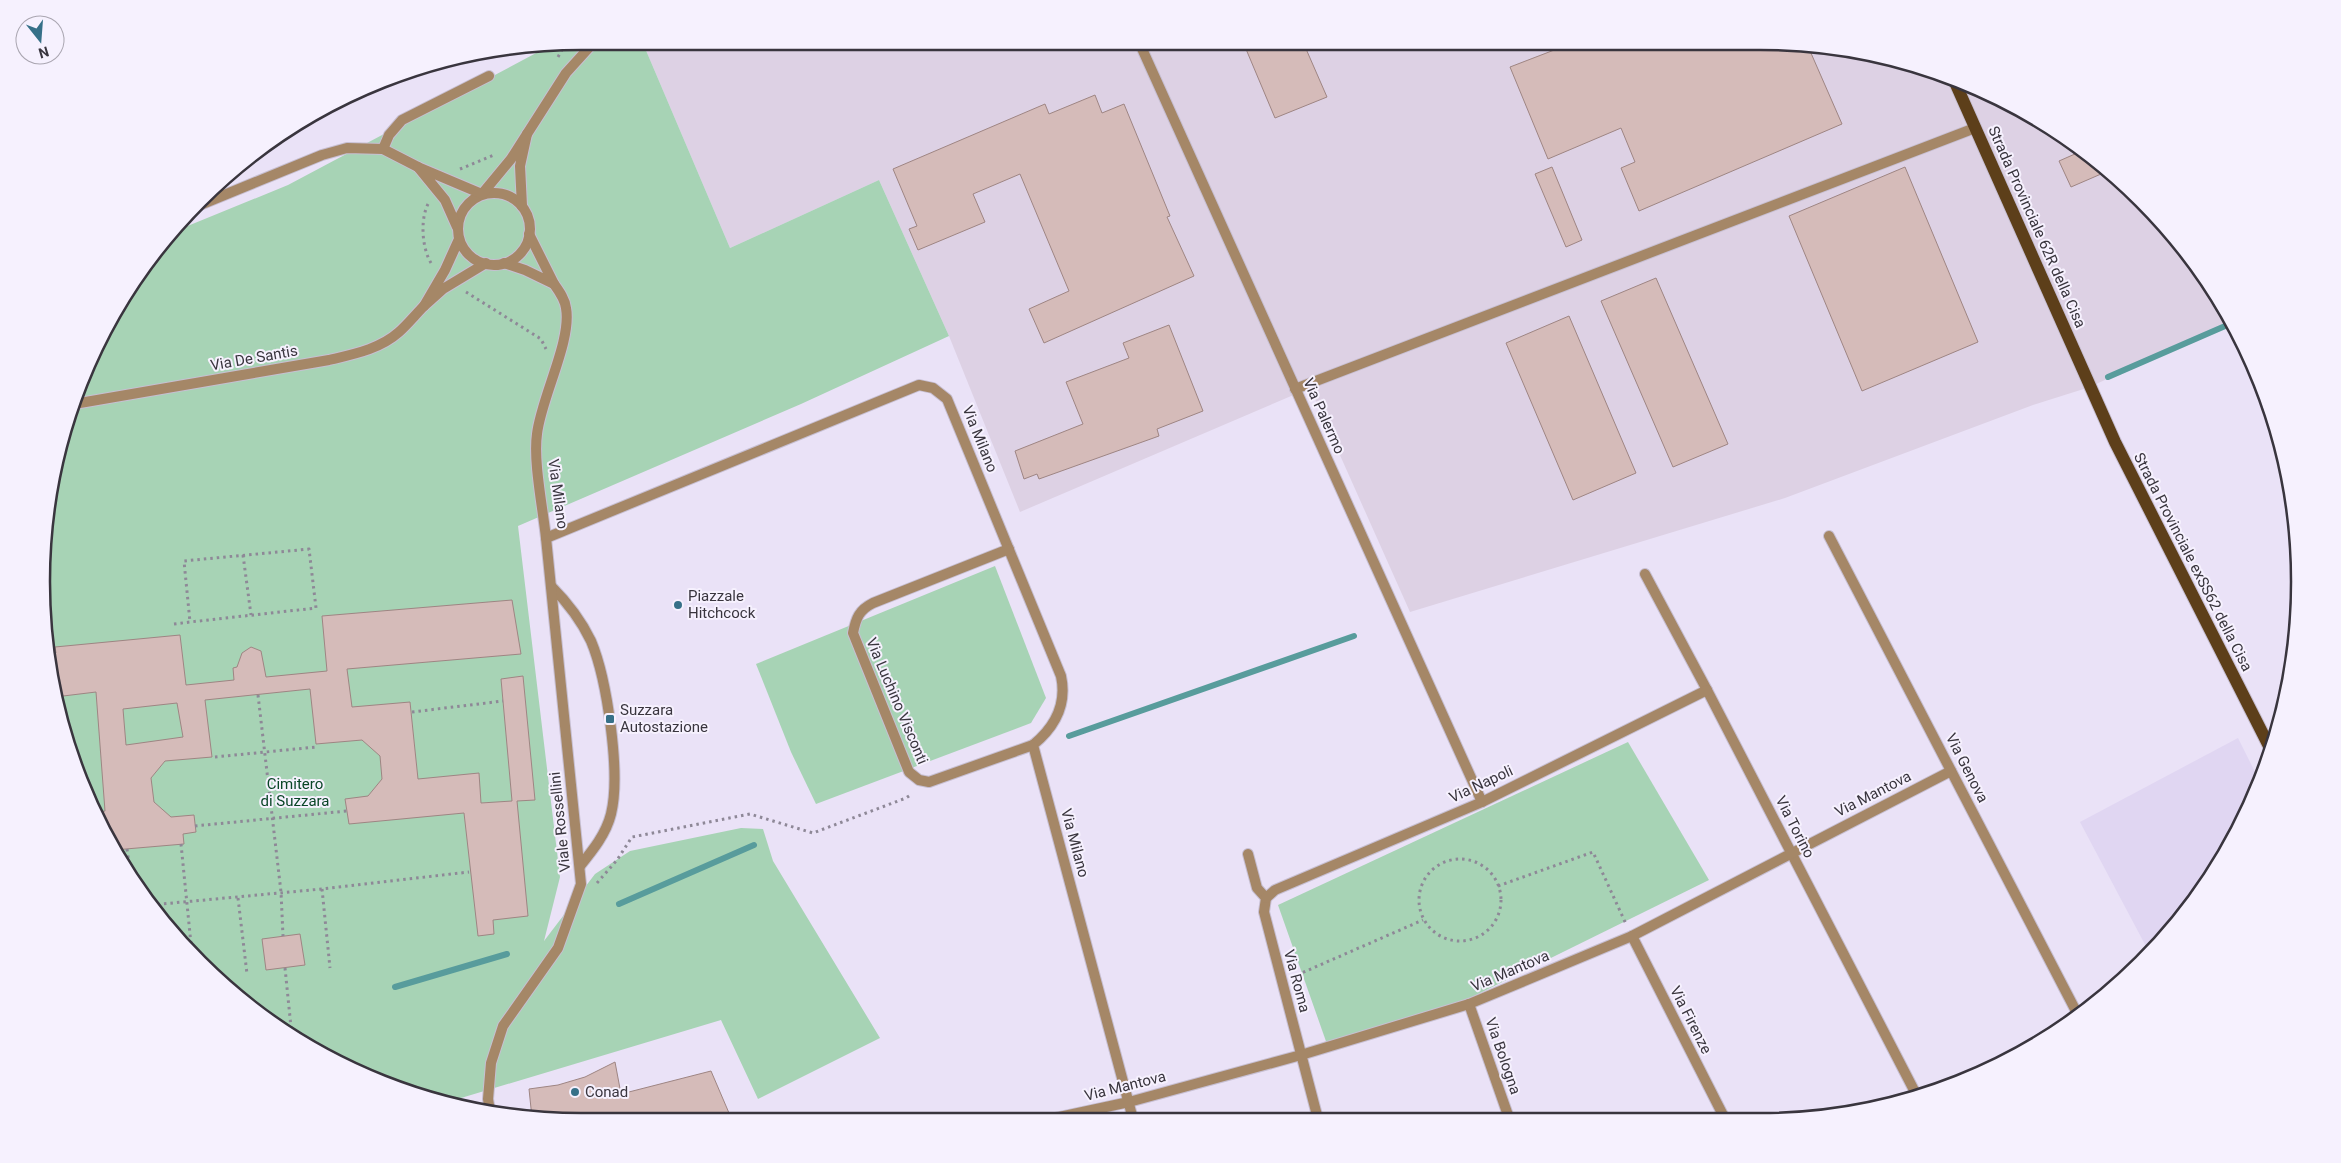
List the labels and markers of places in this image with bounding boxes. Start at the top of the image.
place label: Piazzale Hitchcock [688,587,756,622]
marker: Piazzale Hitchcock [672,599,684,611]
place label: Suzzara Autostazione [620,701,708,736]
marker: Suzzara Autostazione [604,713,616,725]
place label: Conad [585,1083,628,1101]
marker: Conad [569,1086,581,1098]

